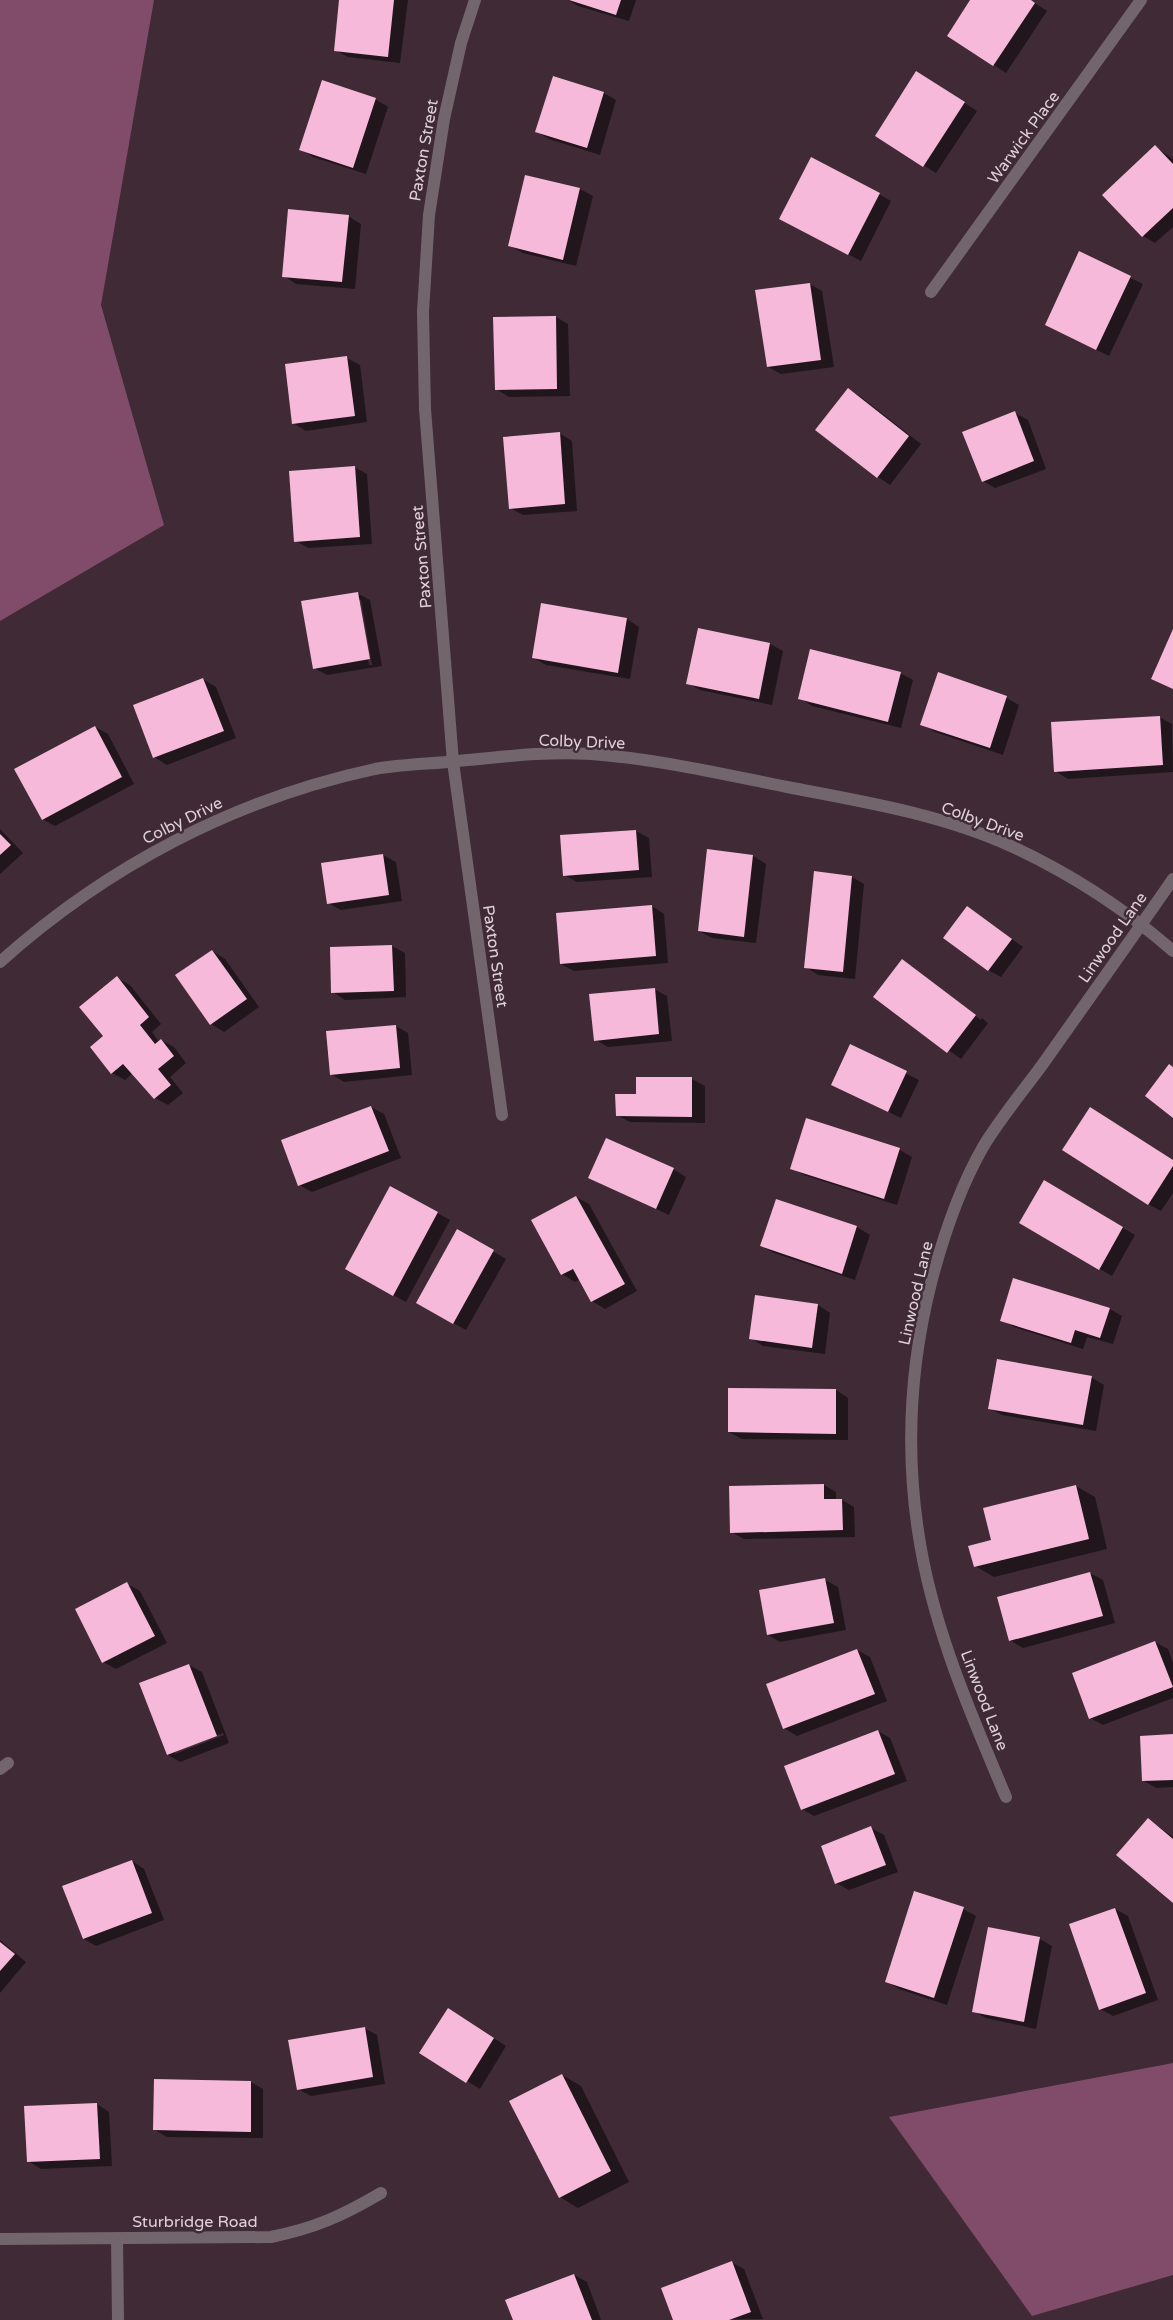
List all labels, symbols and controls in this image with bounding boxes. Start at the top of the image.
street label: Warwick Place [983,87,1064,188]
street label: Paxton Street [405,98,443,203]
street label: Paxton Street [408,505,436,609]
street label: Colby Drive [538,730,626,754]
street label: Colby Drive [139,793,226,849]
street label: Colby Drive [938,798,1027,846]
street label: Linwood Lane [1074,888,1151,987]
street label: Paxton Street [478,904,512,1009]
street label: Linwood Lane [894,1239,938,1347]
street label: Linwood Lane [956,1647,1012,1753]
street label: Sturbridge Road [132,2212,258,2232]

